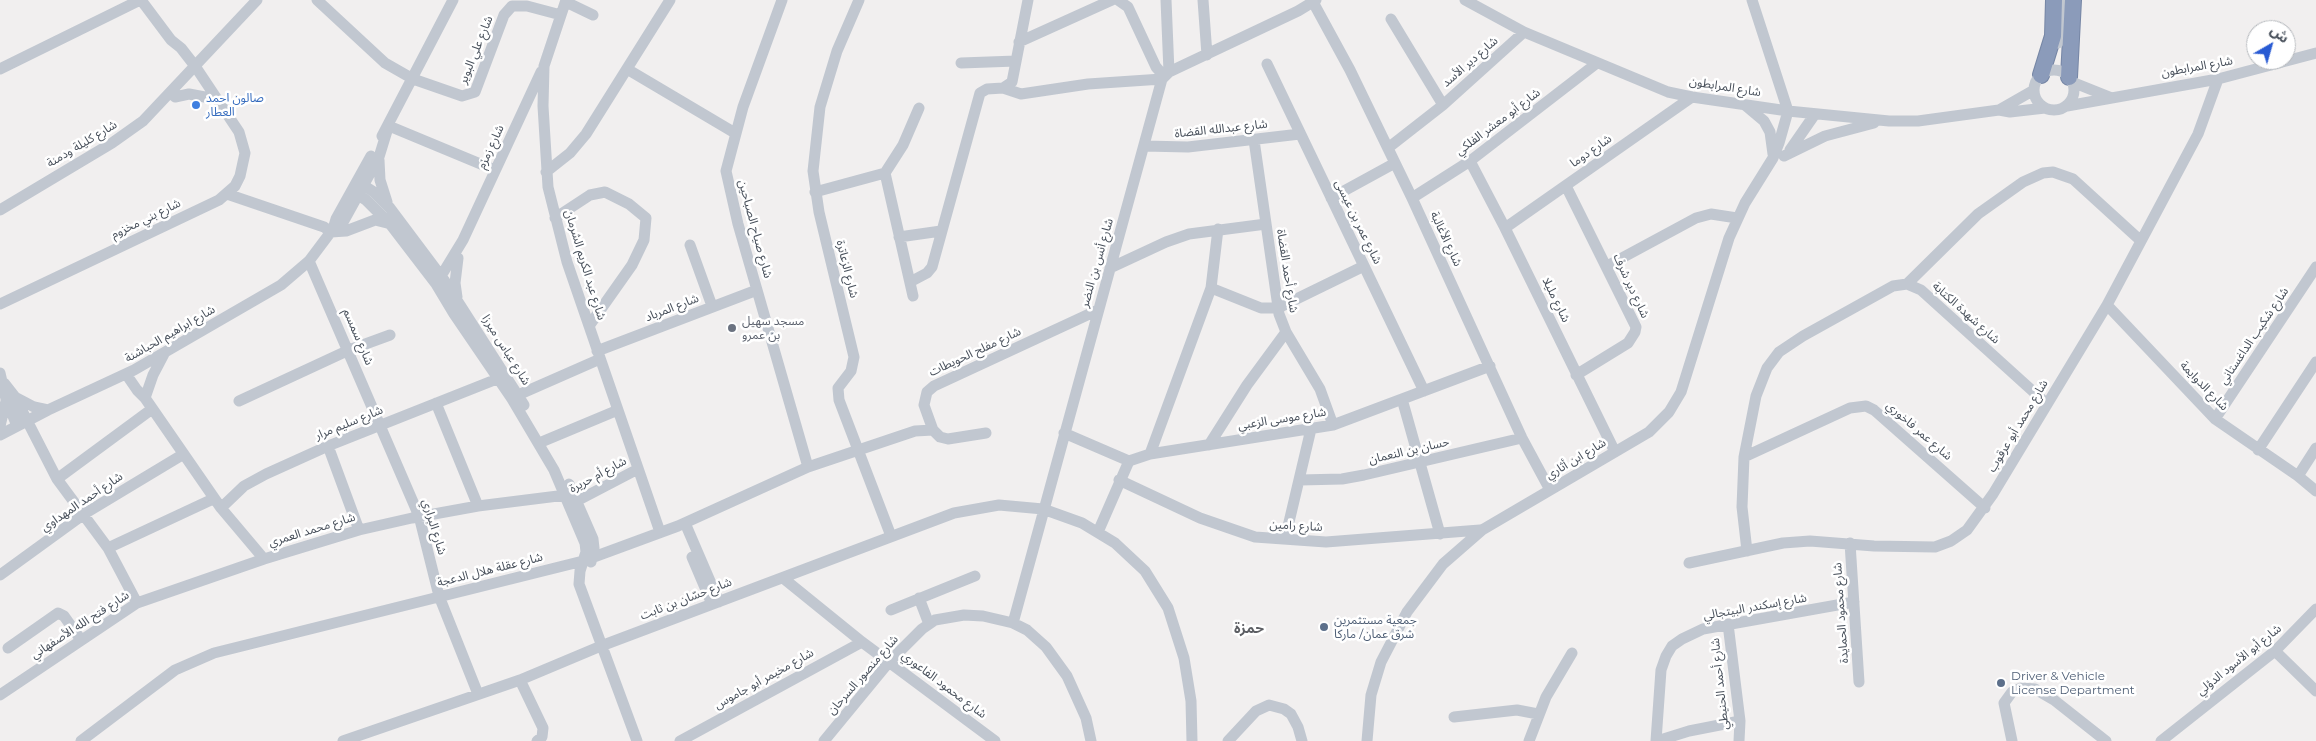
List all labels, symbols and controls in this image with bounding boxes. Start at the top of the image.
street label: شارع علي البوير [456,14,496,86]
north arrow [2246,20,2296,70]
text: ش [2267,21,2293,47]
street label: شارع دير الأسد [1439,34,1501,90]
street label: شارع المرابطون [2160,54,2234,80]
street label: شارع المرابطون [1688,74,1762,100]
street label: شارع أبو معشر الفلكي [1453,85,1543,159]
place label: صالون احمد العطار [206,91,264,119]
marker: صالون احمد العطار [190,99,202,111]
street label: شارع كليلة ودمنة [44,117,120,171]
street label: شارع عبدالله القضاة [1174,117,1268,141]
street label: شارع زمزم [475,123,507,171]
street label: شارع دوما [1567,132,1615,170]
street label: شارع عمر بن عيسى [1331,177,1385,267]
street label: شارع صياح الصباحين [735,178,775,280]
street label: شارع بني مخزوم [109,196,183,242]
street label: شارع عبد الكريم الشرمان [561,208,609,322]
street label: شارع الأغالبة [1427,209,1465,269]
street label: شارع أنس بن النضر [1077,217,1117,309]
street label: شارع أحمد القضاة [1273,228,1301,314]
street label: شارع الزعاترة [833,239,861,299]
street label: شارع دير شرف [1610,252,1652,320]
street label: شارع مليلا [1539,275,1573,325]
street label: شارع شهدة الكتابة [1929,279,2003,347]
street label: شارع شكيب الداغستاني [2216,285,2292,387]
street label: شارع المرباد [643,291,701,325]
street label: شارع ابراهيم الحباشنة [122,302,218,366]
street label: شارع سمسم [340,307,376,367]
street label: شارع عباس ميرزا [479,312,533,388]
place label: مسجد سهيل بن عمرو [742,314,804,342]
marker: مسجد سهيل بن عمرو [726,322,738,334]
street label: شارع مفلح الحويطات [927,324,1023,380]
street label: شارع الدوايمة [2177,358,2231,414]
street label: شارع محمد أبو عرقوب [1985,377,2051,475]
street label: شارع عمر فاخوري [1883,398,1955,464]
street label: شارع سليم مرار [313,403,385,443]
street label: شارع موسى الزعبي [1237,405,1327,433]
street label: حسان بن النعمان [1367,435,1451,467]
street label: شارع ابن أثاري [1543,435,1609,483]
street label: شارع أم حريرة [567,454,629,496]
street label: شارع أحمد المهداوي [38,469,126,535]
street label: شارع البراري [419,497,449,557]
street label: شارع محمد العمري [267,510,357,550]
street label: شارع رامين [1269,517,1323,535]
street label: شارع عقلة هلال الدعجة [436,550,544,590]
street label: شارع محمود الحمايدة [1830,562,1852,664]
street label: شارع حسّان بن ثابت [638,575,734,623]
street label: شارع فتح الله الأصفهاني [28,588,132,662]
street label: شارع إسكندر البيتجالي [1702,591,1808,623]
place label: جمعية مستثمرين شرق عمان/ ماركا [1334,613,1417,641]
district label: حمزة [1234,621,1264,637]
marker: جمعية مستثمرين شرق عمان/ ماركا [1318,621,1330,633]
street label: شارع أبو الأسود الدؤلي [2194,621,2284,699]
street label: شارع منصور السرحان [825,632,901,718]
street label: شارع أحمد الحنيطي [1708,637,1732,731]
street label: شارع مخيمر أبو جاموس [712,646,816,712]
street label: شارع محمود الفاعوري [899,648,989,722]
place label: Driver & Vehicle License Department [2011,669,2135,697]
marker: Driver & Vehicle License Department [1995,677,2007,689]

